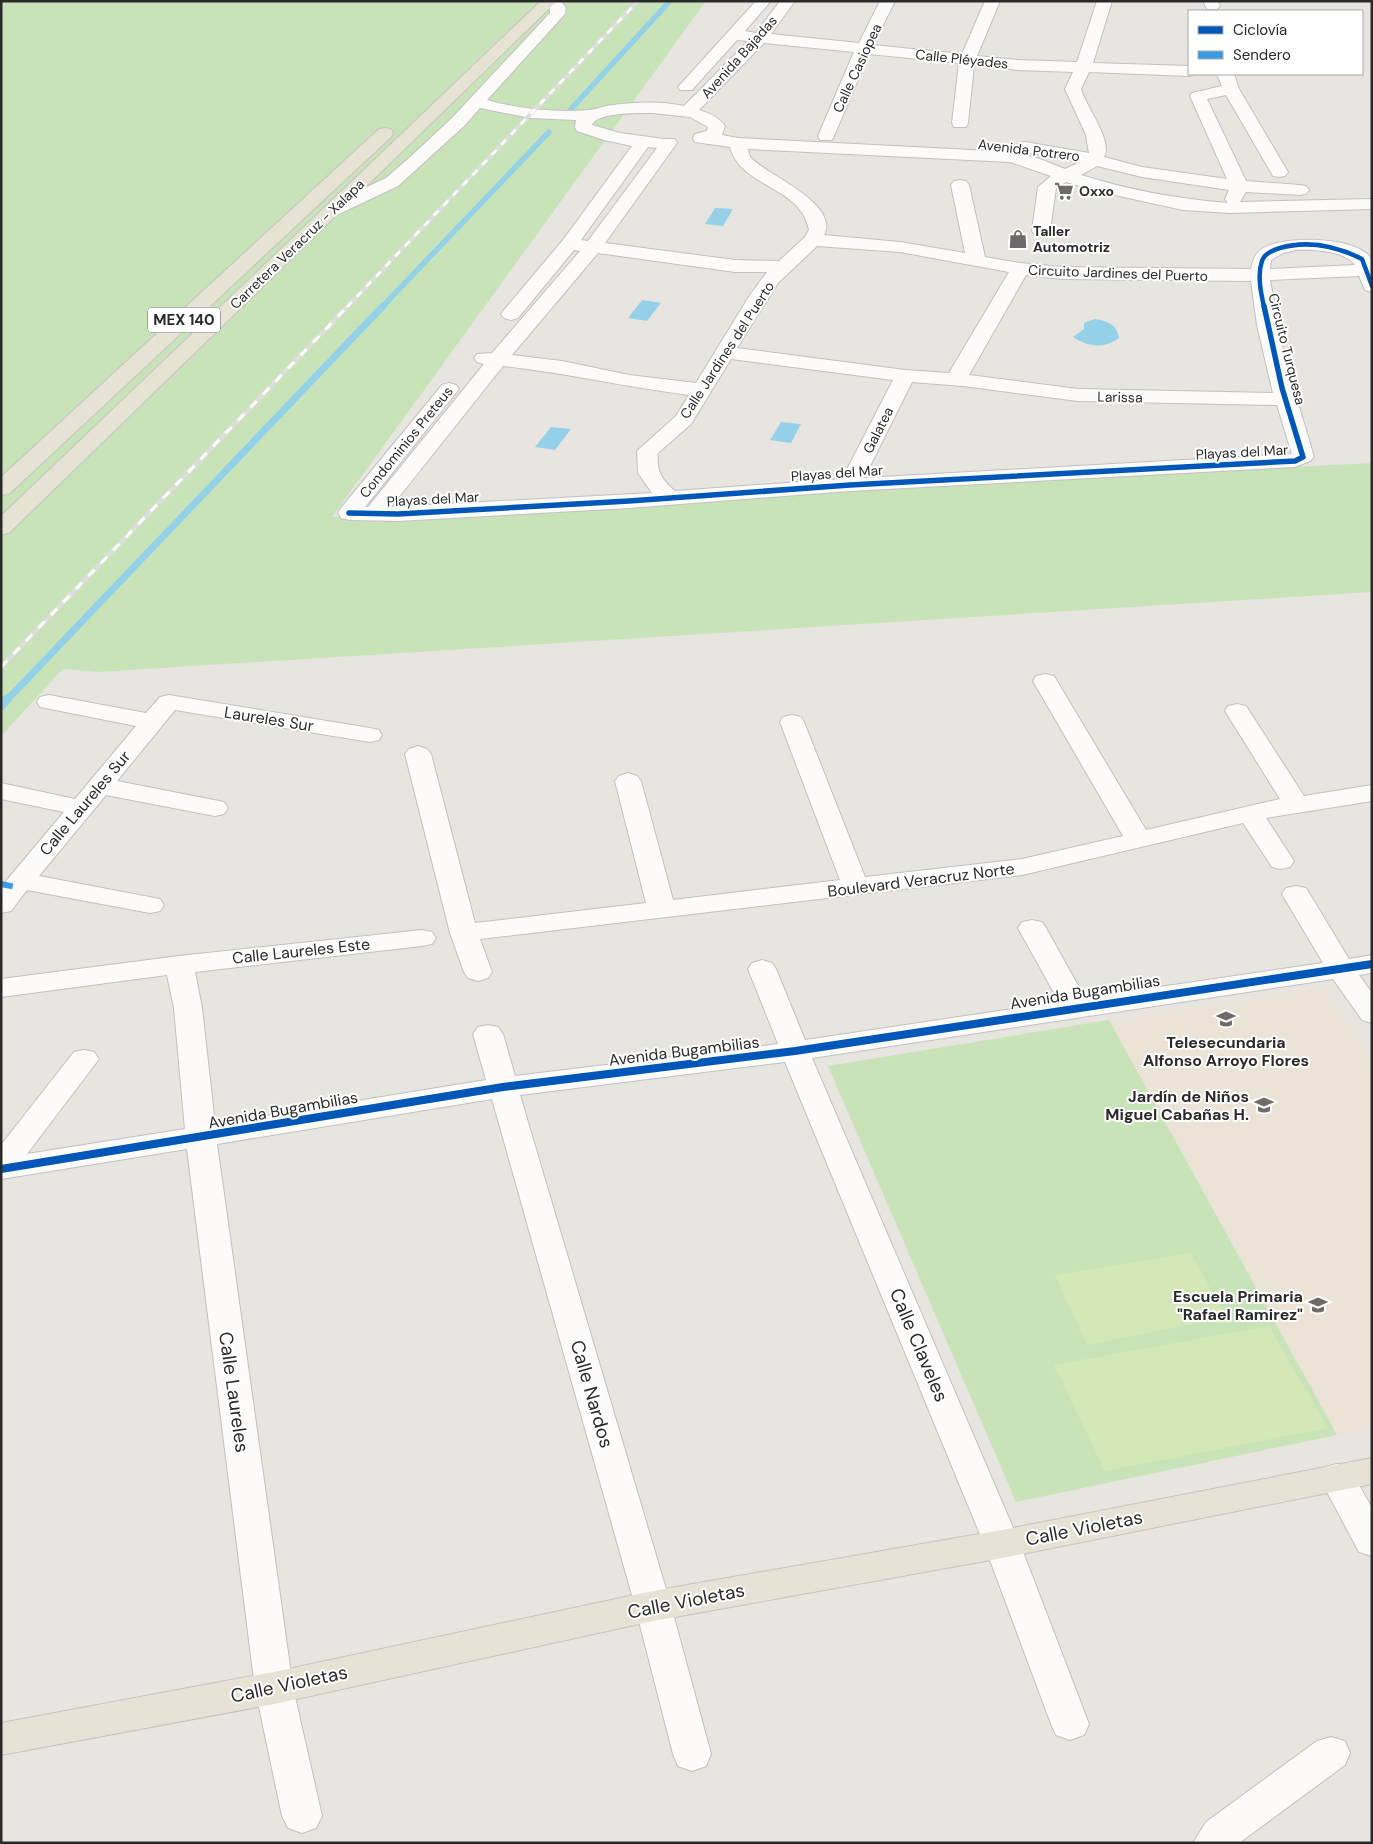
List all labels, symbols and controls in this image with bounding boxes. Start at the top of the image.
legend [1188,10,1363,75]
street label: Avenida Bajadas [697,12,781,102]
text: Ciclovía [1233,20,1287,40]
street label: Calle Casiopea [829,21,885,115]
street label: Calle Pléyades [915,45,1009,73]
text: Sendero [1233,45,1291,65]
street label: Avenida Potrero [977,135,1081,165]
street label: Carretera Veracruz - Xalapa [226,175,368,313]
supermarket icon: Oxxo [1053,180,1075,202]
place label: Oxxo [1079,182,1114,200]
place label: Taller Automotriz [1033,222,1110,256]
shop icon: Taller Automotriz [1007,228,1029,250]
street label: Circuito Jardines del Puerto [1028,261,1208,285]
street label: Calle Jardines del Puerto [676,278,778,422]
street label: Circuito Turquesa [1264,291,1310,407]
road number: MEX 140 [148,308,220,332]
street label: Condominios Preteus [355,382,457,502]
street label: Larissa [1097,388,1143,406]
street label: Galatea [859,404,897,456]
street label: Playas del Mar [1195,441,1289,463]
street label: Playas del Mar [790,461,884,485]
street label: Playas del Mar [386,488,480,510]
street label: Laureles Sur [223,702,315,736]
street label: Calle Laureles Sur [35,746,135,860]
street label: Boulevard Veracruz Norte [826,858,1016,902]
street label: Calle Laureles Este [231,933,371,969]
street label: Avenida Bugambilias [1008,970,1162,1014]
school or university icon: Telesecundaria Alfonso Arroyo Flores [1215,1008,1237,1030]
street label: Avenida Bugambilias [607,1031,761,1071]
place label: Telesecundaria Alfonso Arroyo Flores [1143,1032,1309,1071]
street label: Avenida Bugambilias [207,1086,359,1134]
place label: Jardín de Niños Miguel Cabañas H. [1105,1086,1249,1125]
school or university icon: Jardín de Niños Miguel Cabañas H. [1253,1094,1275,1116]
street label: Calle Claveles [884,1284,954,1406]
place label: Escuela Primaria "Rafael Ramirez" [1173,1286,1303,1325]
school or university icon: Escuela Primaria "Rafael Ramirez" [1307,1294,1329,1316]
street label: Calle Laureles [213,1330,255,1454]
street label: Calle Nardos [565,1337,619,1451]
street label: Calle Violetas [1023,1504,1145,1552]
street label: Calle Violetas [625,1577,747,1625]
street label: Calle Violetas [228,1659,350,1709]

